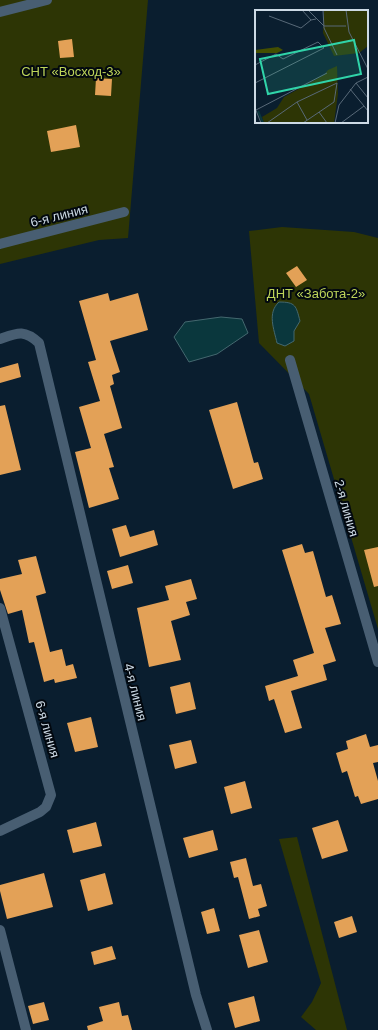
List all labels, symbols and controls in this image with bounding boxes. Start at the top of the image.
inset map [255,10,368,123]
park label: СНТ «Восход-3» [21,64,121,79]
street label: 6-я линия [29,201,89,230]
park label: ДНТ «Забота-2» [267,286,365,301]
street label: 2-я линия [331,478,362,538]
street label: 4-я линия [121,662,150,722]
street label: 6-я линия [32,699,63,759]

